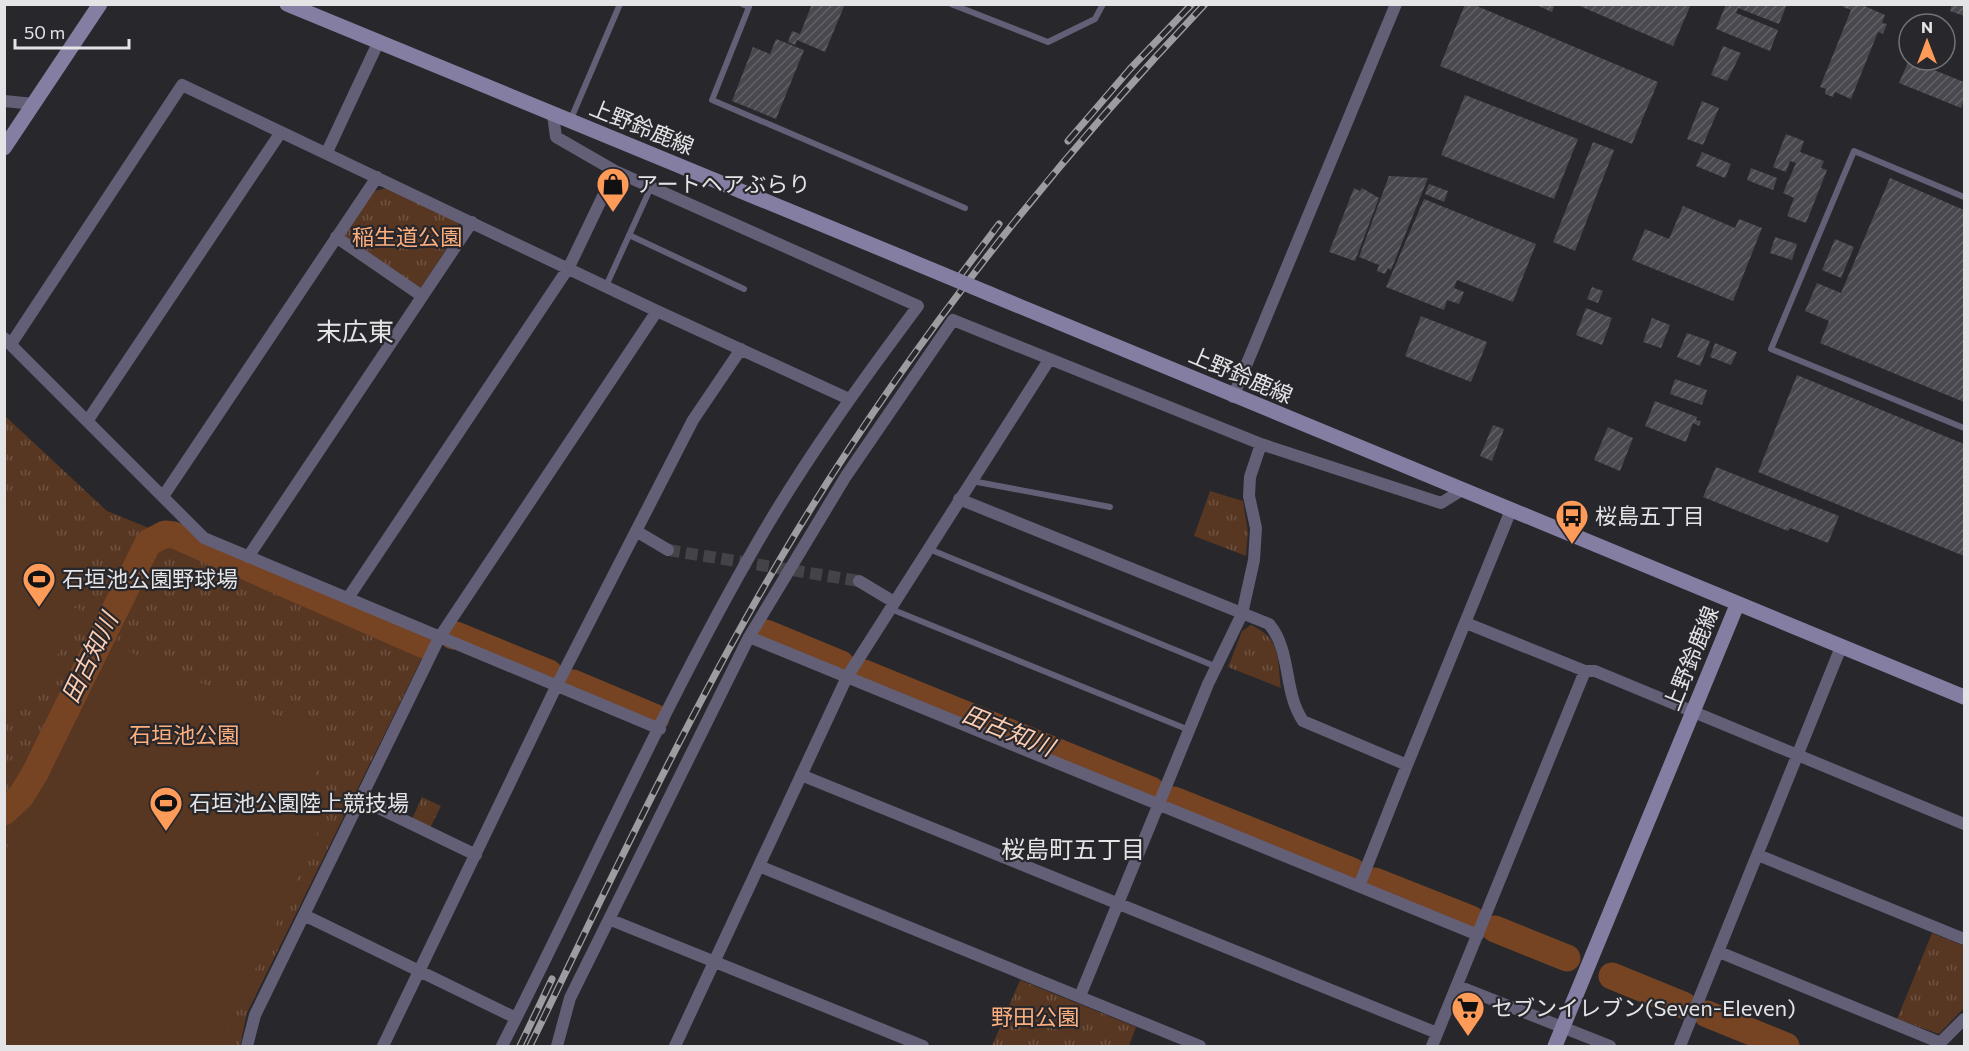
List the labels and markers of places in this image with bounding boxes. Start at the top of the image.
shop icon: アートヘアぶらり [595,166,631,213]
place label: アートヘアぶらり [636,170,810,197]
bus stop icon: 桜島五丁目 [1554,498,1590,545]
place label: 桜島五丁目 [1595,502,1705,529]
sports icon: 石垣池公園野球場 [21,561,57,608]
place label: 石垣池公園野球場 [62,565,238,592]
sports icon: 石垣池公園陸上競技場 [148,785,184,832]
place label: 石垣池公園陸上競技場 [189,789,409,816]
supermarket icon: セブンイレブン(Seven-Eleven) [1450,990,1486,1037]
place label: セブンイレブン(Seven-Eleven) [1491,994,1796,1021]

